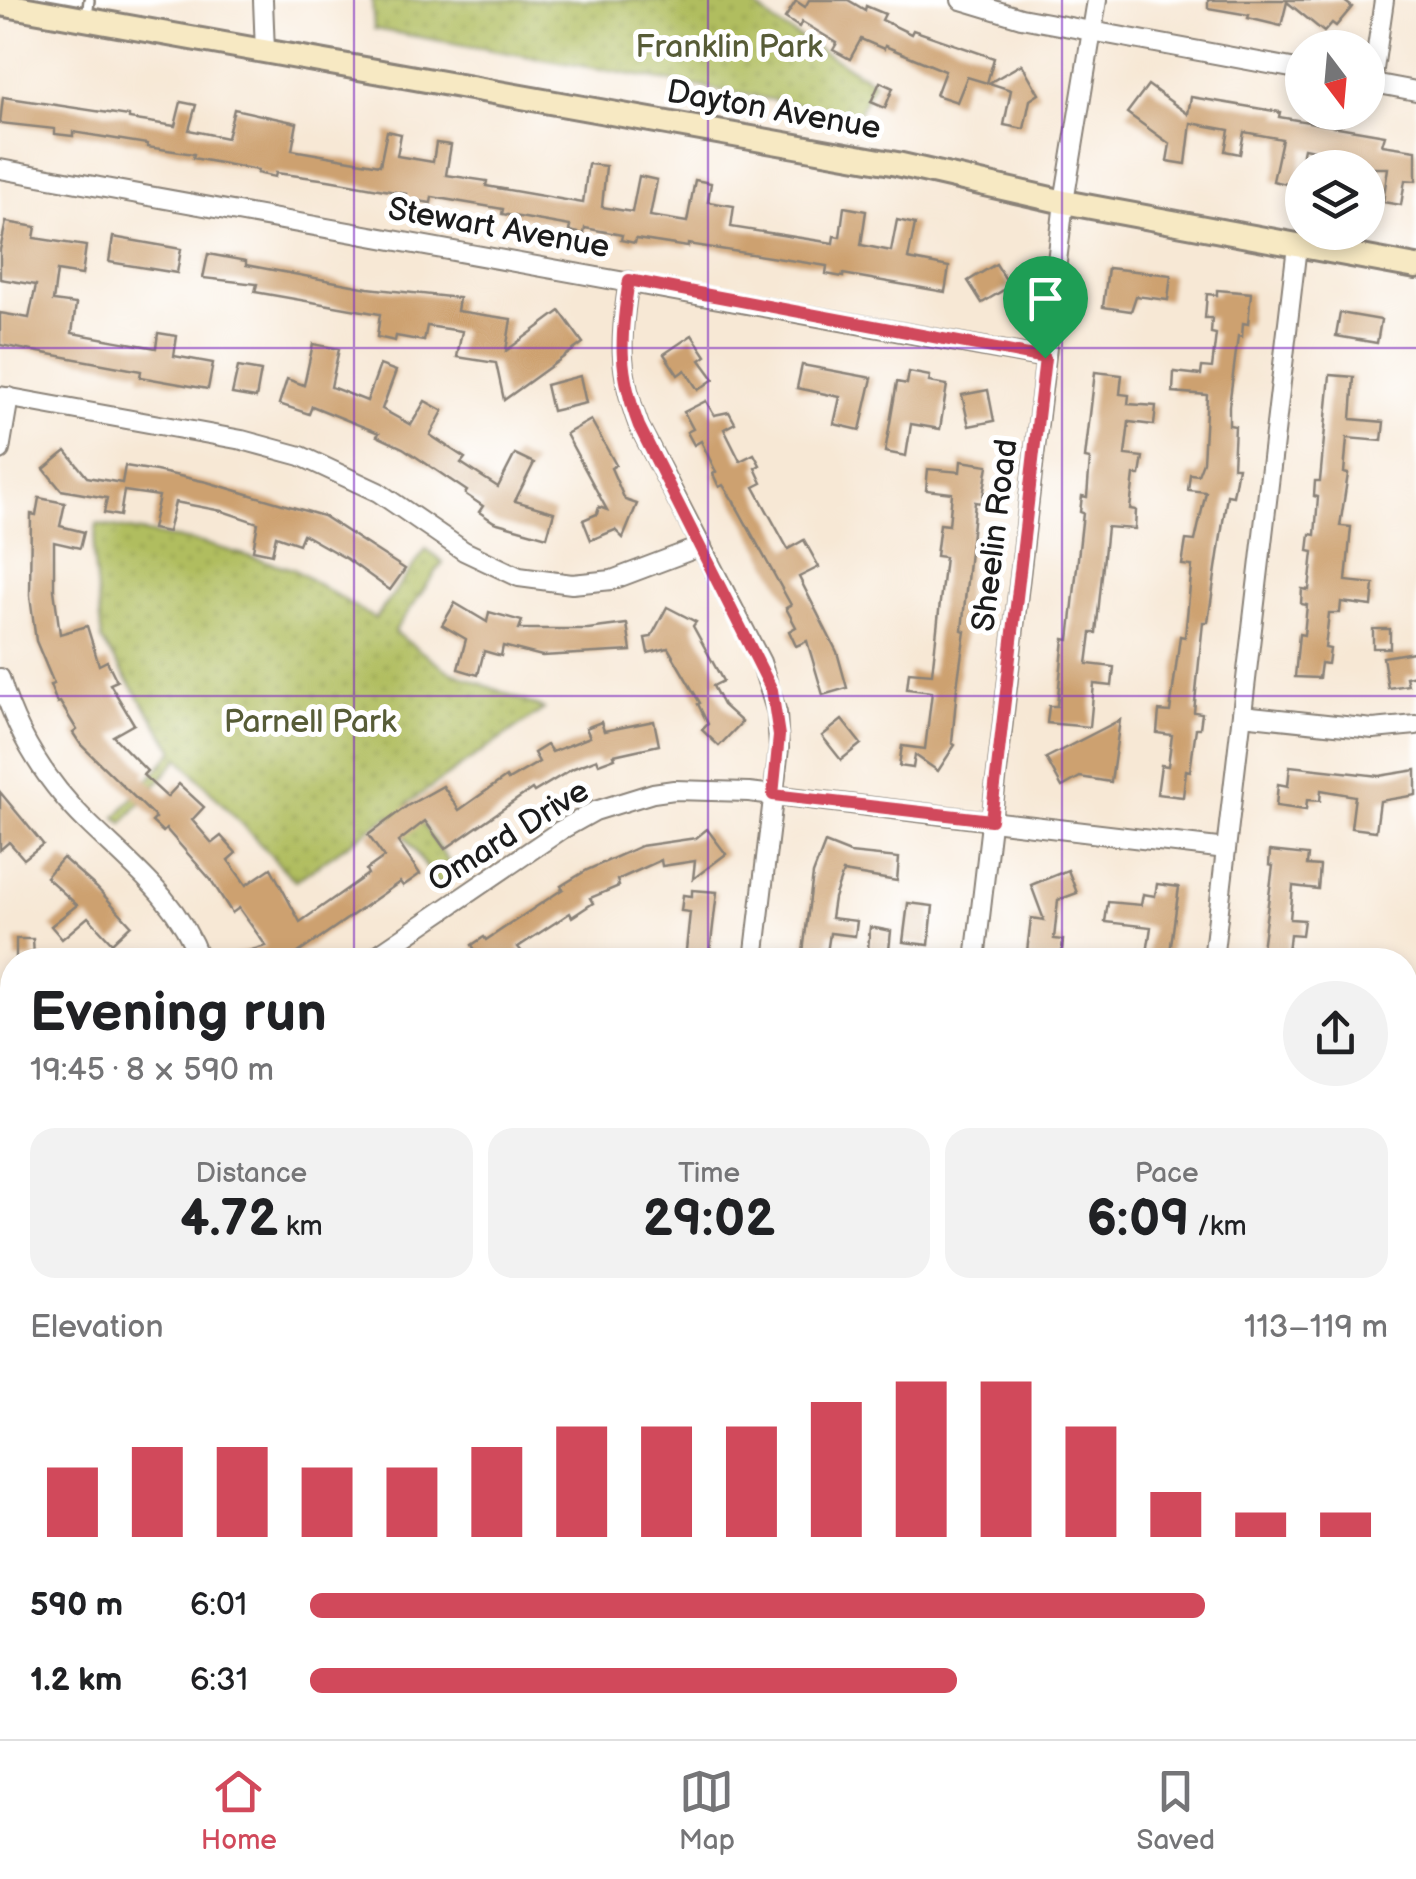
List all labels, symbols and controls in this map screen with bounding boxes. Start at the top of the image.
park label: Franklin Park [635,28,823,67]
north arrow [1285,30,1385,130]
map controls [1285,30,1385,250]
street label: Dayton Avenue [664,72,884,148]
button: layers [1285,150,1385,250]
street label: Stewart Avenue [385,190,613,267]
pin [1003,256,1088,359]
icon: arrive [1018,271,1073,326]
street label: Sheelin Road [964,437,1027,634]
park label: Parnell Park [224,703,397,742]
street label: Omard Drive [421,771,596,901]
text: Evening run [30,980,327,1047]
button: share [1283,981,1388,1086]
text: 19:45 · 8 × 590 m [30,1051,274,1090]
text: Distance [195,1157,307,1190]
text: Time [678,1157,740,1190]
text: Pace [1135,1157,1199,1190]
text: 4.72 [180,1190,278,1250]
text: 29:02 [643,1190,775,1250]
text: 6:09 [1087,1190,1189,1250]
text: km [278,1210,323,1243]
text: /km [1189,1210,1247,1243]
text: Elevation [30,1308,163,1347]
text: 113–119 m [1244,1308,1388,1347]
text: 590 m [30,1586,123,1625]
text: 6:01 [190,1586,247,1625]
text: 1.2 km [30,1661,122,1700]
text: 6:31 [190,1661,248,1700]
tab: Home [201,1764,277,1857]
tab: Map [679,1764,735,1857]
tab: Saved [1137,1764,1215,1857]

